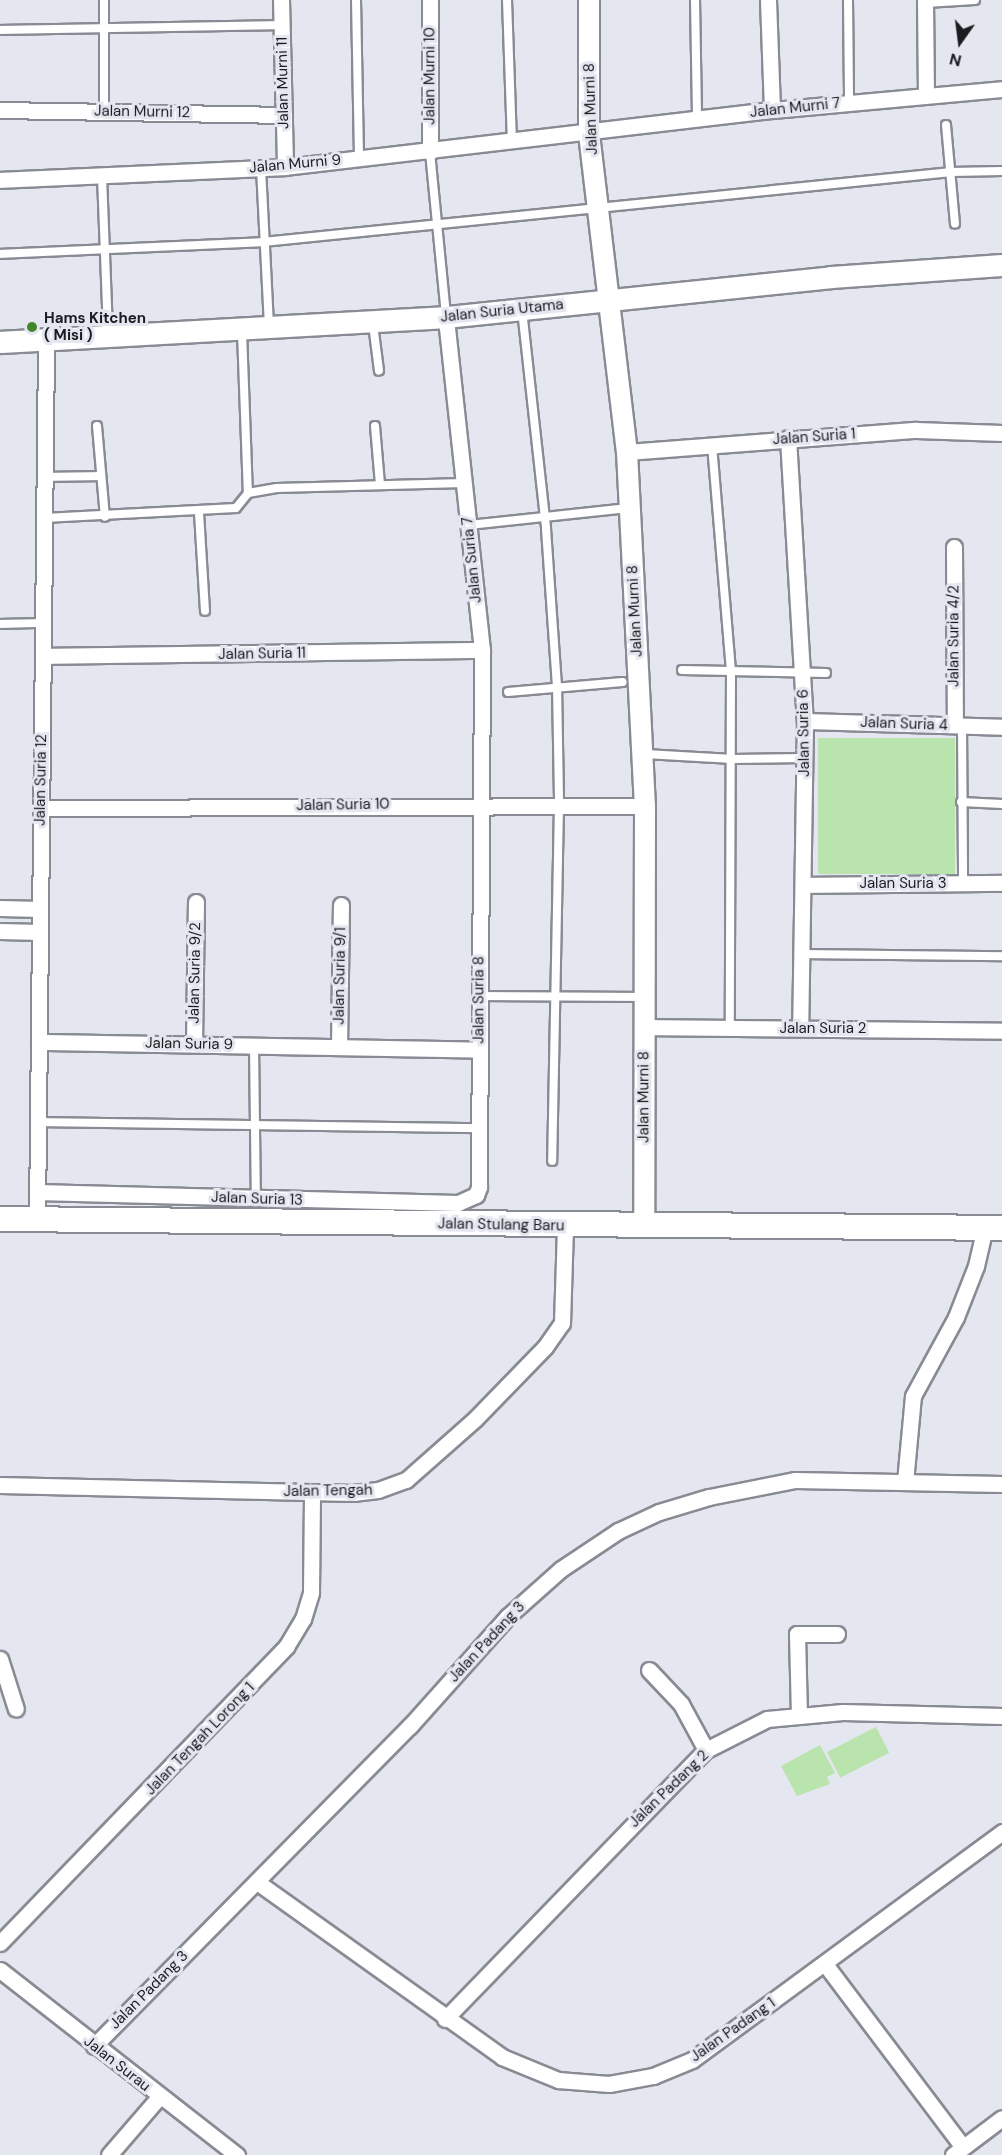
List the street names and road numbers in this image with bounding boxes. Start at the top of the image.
street label: Jalan Murni 10 [421,27,439,125]
street label: Jalan Murni 11 [273,37,293,129]
street label: Jalan Murni 8 [580,63,602,155]
street label: Jalan Murni 7 [749,94,841,122]
street label: Jalan Murni 12 [94,102,190,122]
street label: Jalan Murni 9 [248,151,342,177]
street label: Jalan Suria Utama [440,296,564,326]
street label: Jalan Suria 1 [772,425,856,449]
street label: Jalan Suria 7 [459,516,485,604]
street label: Jalan Murni 8 [624,565,646,657]
street label: Jalan Suria 4/2 [945,585,963,687]
street label: Jalan Suria 11 [218,644,306,664]
street label: Jalan Suria 6 [794,689,814,777]
street label: Jalan Suria 4 [860,713,948,735]
street label: Jalan Suria 12 [31,734,51,826]
street label: Jalan Suria 10 [296,795,390,815]
street label: Jalan Suria 3 [859,875,947,893]
street label: Jalan Suria 9/2 [185,922,205,1024]
street label: Jalan Suria 9/1 [330,927,350,1025]
street label: Jalan Suria 8 [470,956,488,1044]
street label: Jalan Suria 2 [779,1020,867,1038]
street label: Jalan Suria 9 [145,1034,233,1054]
street label: Jalan Murni 8 [635,1051,653,1143]
street label: Jalan Suria 13 [211,1188,303,1210]
street label: Jalan Stulang Baru [437,1215,565,1235]
street label: Jalan Tengah [283,1481,373,1501]
street label: Jalan Padang 3 [445,1598,529,1686]
street label: Jalan Tengah Lorong 1 [142,1679,258,1799]
street label: Jalan Padang 2 [626,1747,712,1831]
street label: Jalan Padang 3 [106,1947,192,2033]
street label: Jalan Padang 1 [687,1994,779,2066]
street label: Jalan Surau [80,2032,154,2096]

